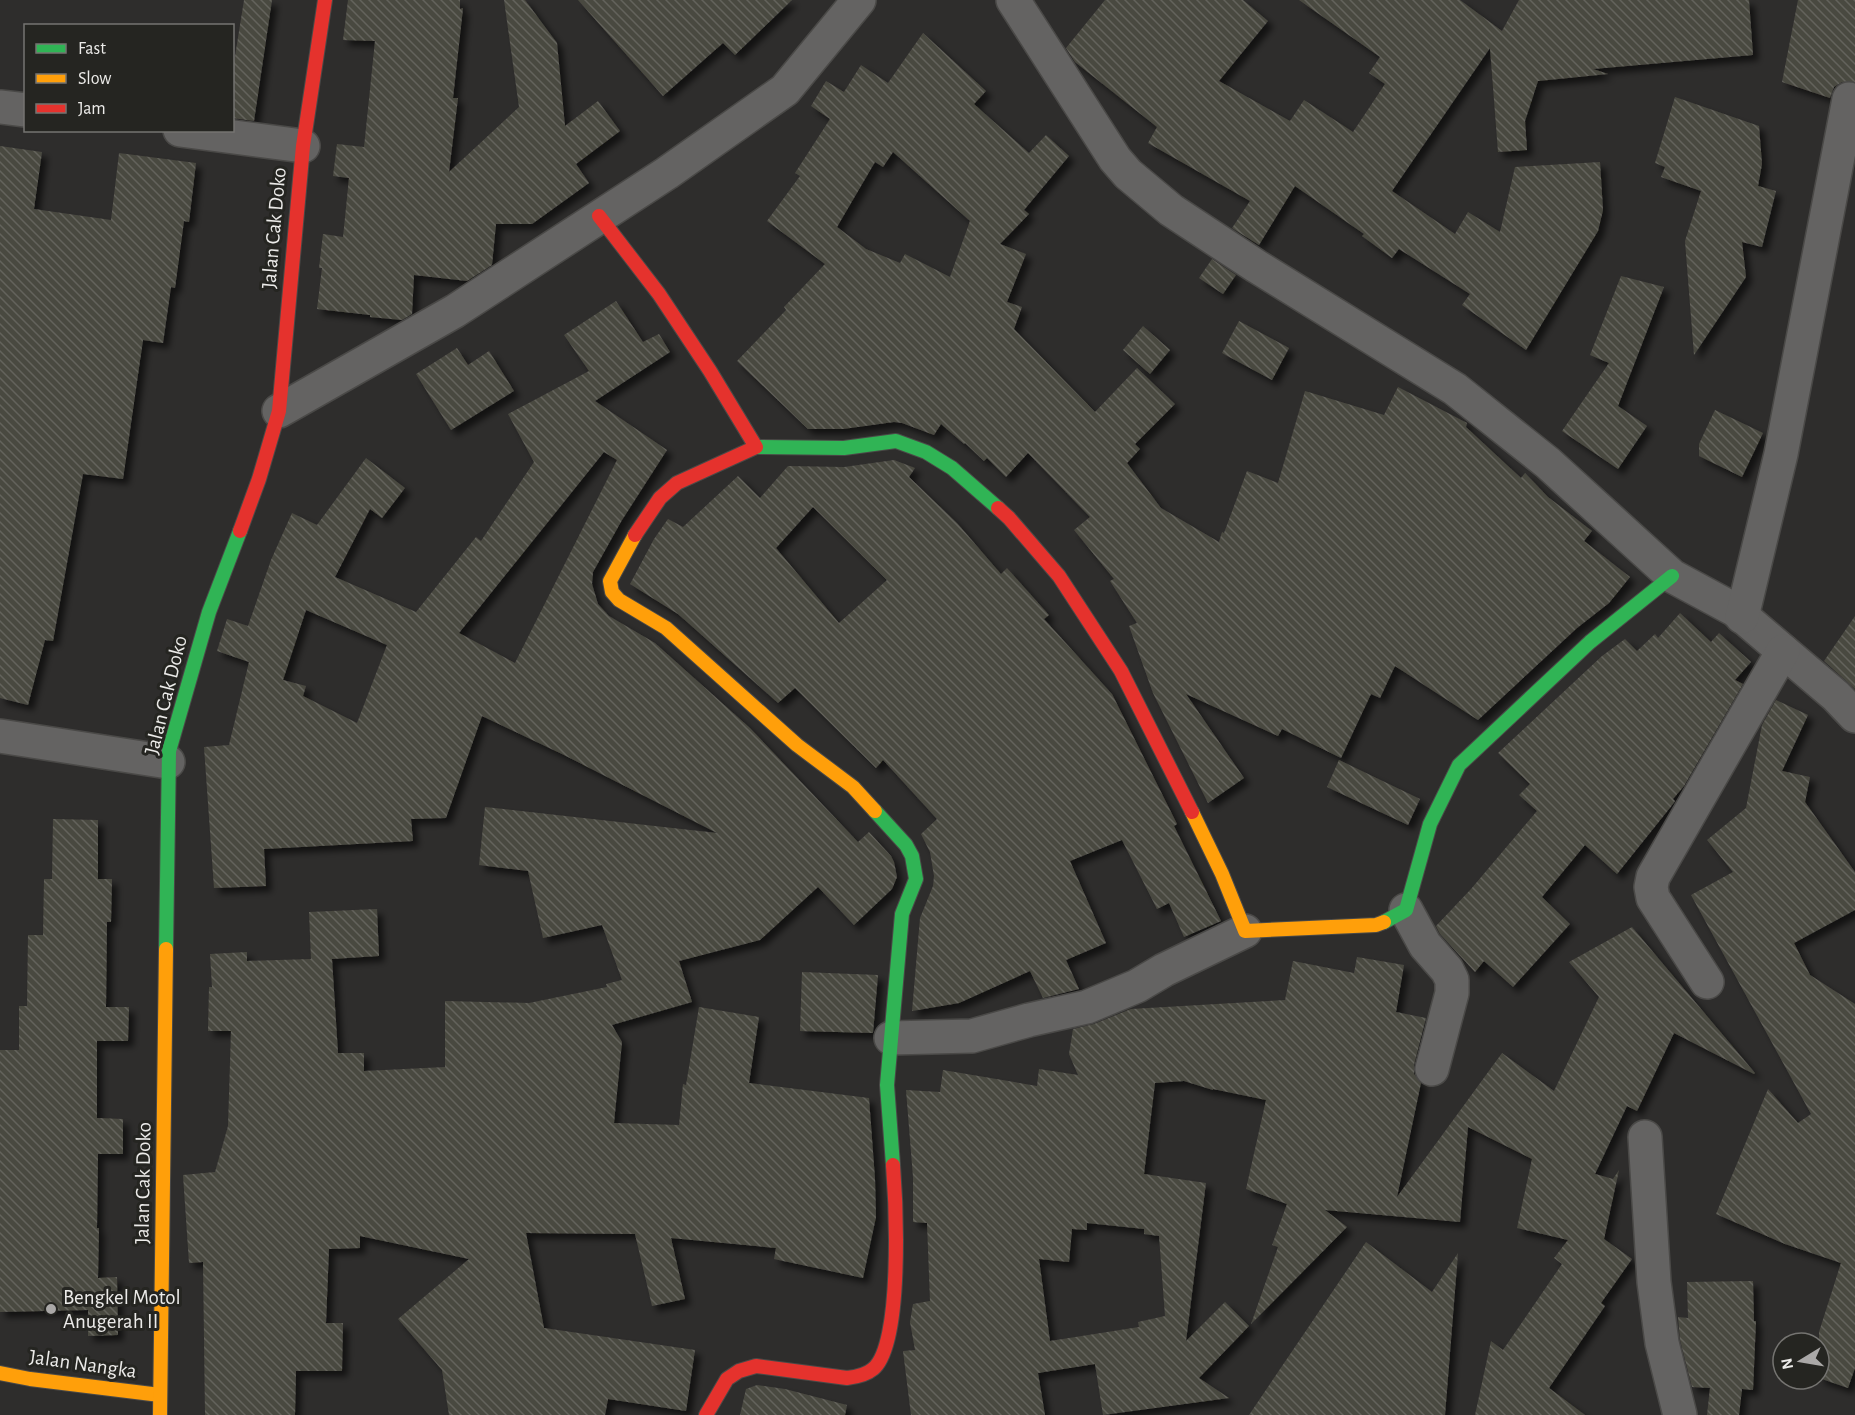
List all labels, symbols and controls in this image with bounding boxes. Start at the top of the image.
legend [24,24,234,132]
text: Fast [78,40,106,58]
text: Slow [78,70,111,88]
text: Jam [78,100,106,118]
street label: Jalan Cak Doko [258,166,290,290]
street label: Jalan Cak Doko [141,633,191,757]
street label: Jalan Cak Doko [131,1122,155,1244]
place label: Bengkel Motol Anugerah II [63,1287,181,1332]
marker: Bengkel Motol Anugerah II [44,1302,58,1316]
north arrow [1771,1331,1831,1391]
street label: Jalan Nangka [28,1346,138,1382]
text: N [1778,1357,1796,1371]

